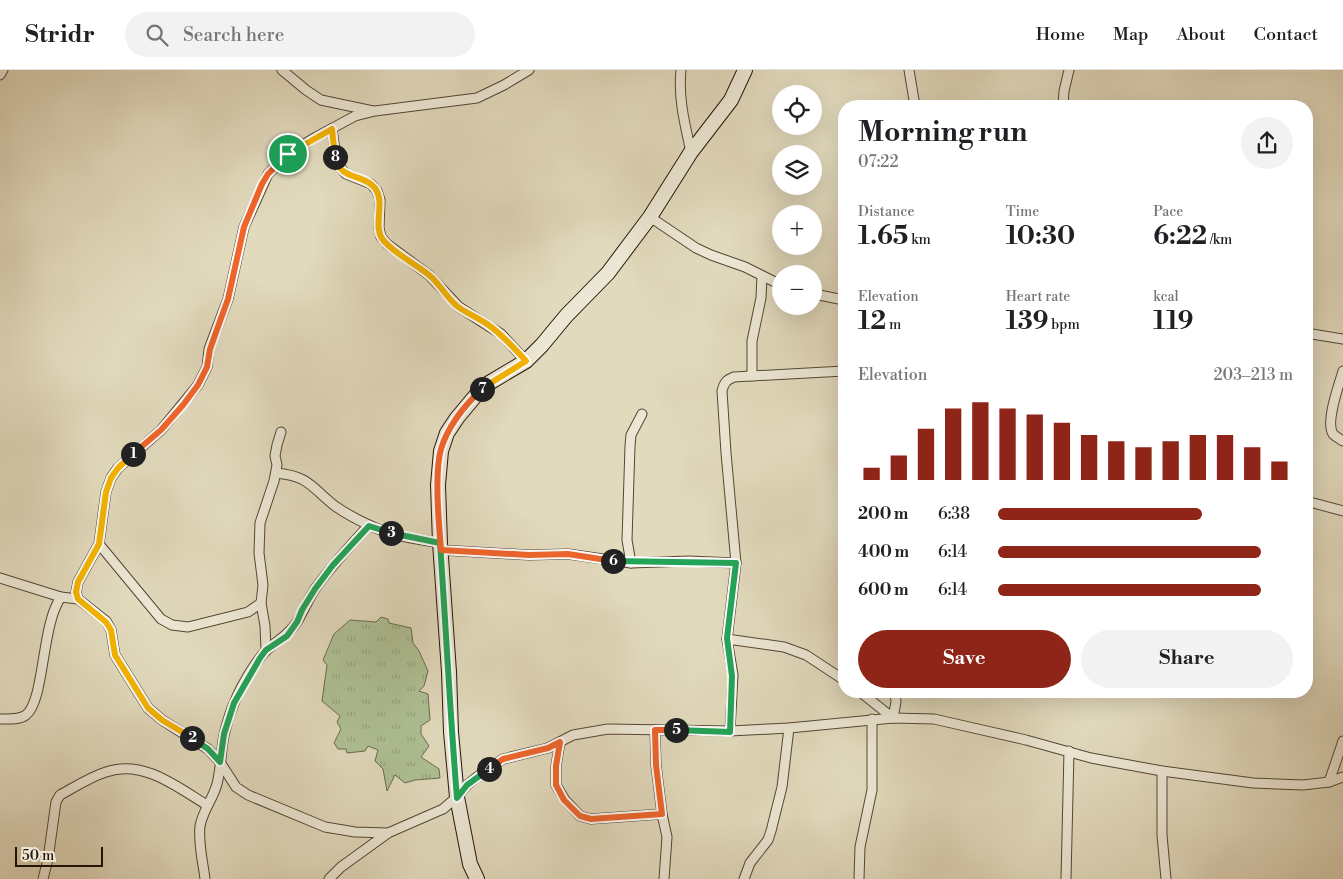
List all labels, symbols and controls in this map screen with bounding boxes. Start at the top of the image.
search box [125,12,475,57]
text: Stridr [25,20,95,50]
icon: search [143,21,171,49]
text: Search here [183,23,284,47]
text: Home [1036,23,1085,46]
text: Map [1113,23,1149,46]
text: About [1177,23,1226,46]
text: Contact [1254,23,1318,46]
map controls [772,85,822,315]
button: locate [772,85,822,135]
text: Morning run [858,115,1027,150]
button: share [1241,117,1293,169]
pin [267,133,309,175]
icon: arrive [274,140,302,168]
pin: 8 [322,144,348,170]
button: layers [772,145,822,195]
text: 8 [331,148,340,166]
text: 07:22 [858,152,899,172]
text: Distance [858,203,915,221]
text: Time [1006,203,1039,221]
text: Pace [1153,203,1183,221]
button: + [772,205,822,255]
text: 1.65 [858,221,908,252]
text: 10:30 [1006,221,1075,252]
text: 6:22 [1153,221,1207,252]
text: km [908,231,931,249]
text: /km [1207,231,1232,249]
button: − [772,265,822,315]
text: Elevation [858,288,919,306]
text: Heart rate [1006,288,1070,306]
text: kcal [1153,288,1179,306]
text: 12 [858,306,886,337]
text: 139 [1006,306,1048,337]
text: 119 [1153,306,1193,337]
text: m [886,316,901,334]
text: bpm [1048,316,1080,334]
text: Elevation [858,365,927,385]
text: 203–213 m [1213,365,1293,385]
pin: 7 [470,376,494,402]
text: 7 [478,380,487,398]
pin: 1 [120,442,146,466]
text: 1 [130,445,137,463]
text: 200 m [858,504,908,524]
text: 6:38 [938,504,970,524]
pin: 3 [378,520,404,546]
text: 3 [387,524,396,542]
text: 400 m [858,542,909,562]
text: 6:14 [938,542,967,562]
pin: 6 [600,548,626,574]
text: 6 [609,552,618,570]
text: 600 m [858,580,908,600]
text: 6:14 [938,580,967,600]
button: Save [858,630,1071,688]
button: Share [1081,630,1293,688]
pin: 5 [664,718,688,742]
text: 5 [672,721,681,739]
pin: 2 [180,726,204,750]
text: 2 [188,729,197,747]
pin: 4 [476,756,502,782]
text: 4 [485,760,494,778]
scale bar [15,844,102,867]
text: 50 m [22,847,54,865]

